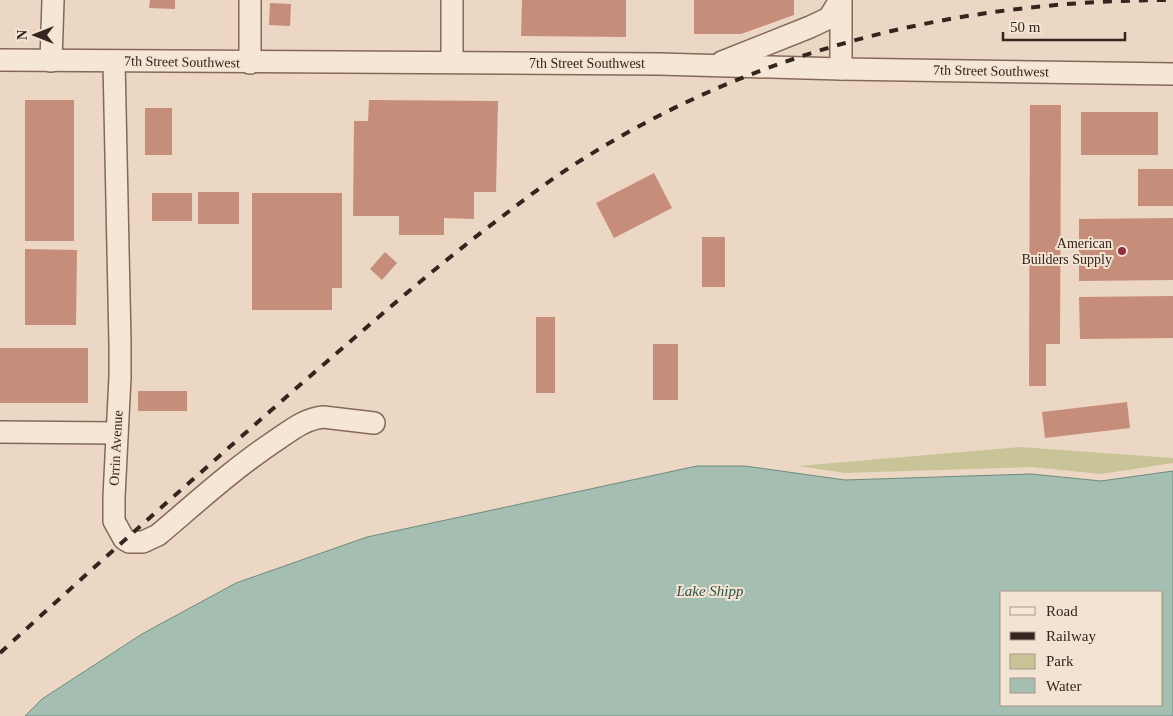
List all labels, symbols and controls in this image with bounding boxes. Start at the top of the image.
north arrow [10,10,60,60]
scale bar [1003,10,1126,42]
text: 50 m [1010,19,1041,35]
text: N [15,30,30,40]
street label: 7th Street Southwest [124,53,240,71]
street label: 7th Street Southwest [529,56,645,71]
street label: 7th Street Southwest [933,62,1049,80]
place label: American Builders Supply [1021,236,1112,267]
marker: American Builders Supply [1116,245,1128,257]
street label: Orrin Avenue [107,410,125,486]
water label: Lake Shipp [675,583,744,599]
legend [1000,591,1163,706]
text: Road [1046,603,1078,619]
text: Railway [1046,628,1096,644]
text: Park [1046,653,1074,669]
text: Water [1046,678,1081,694]

